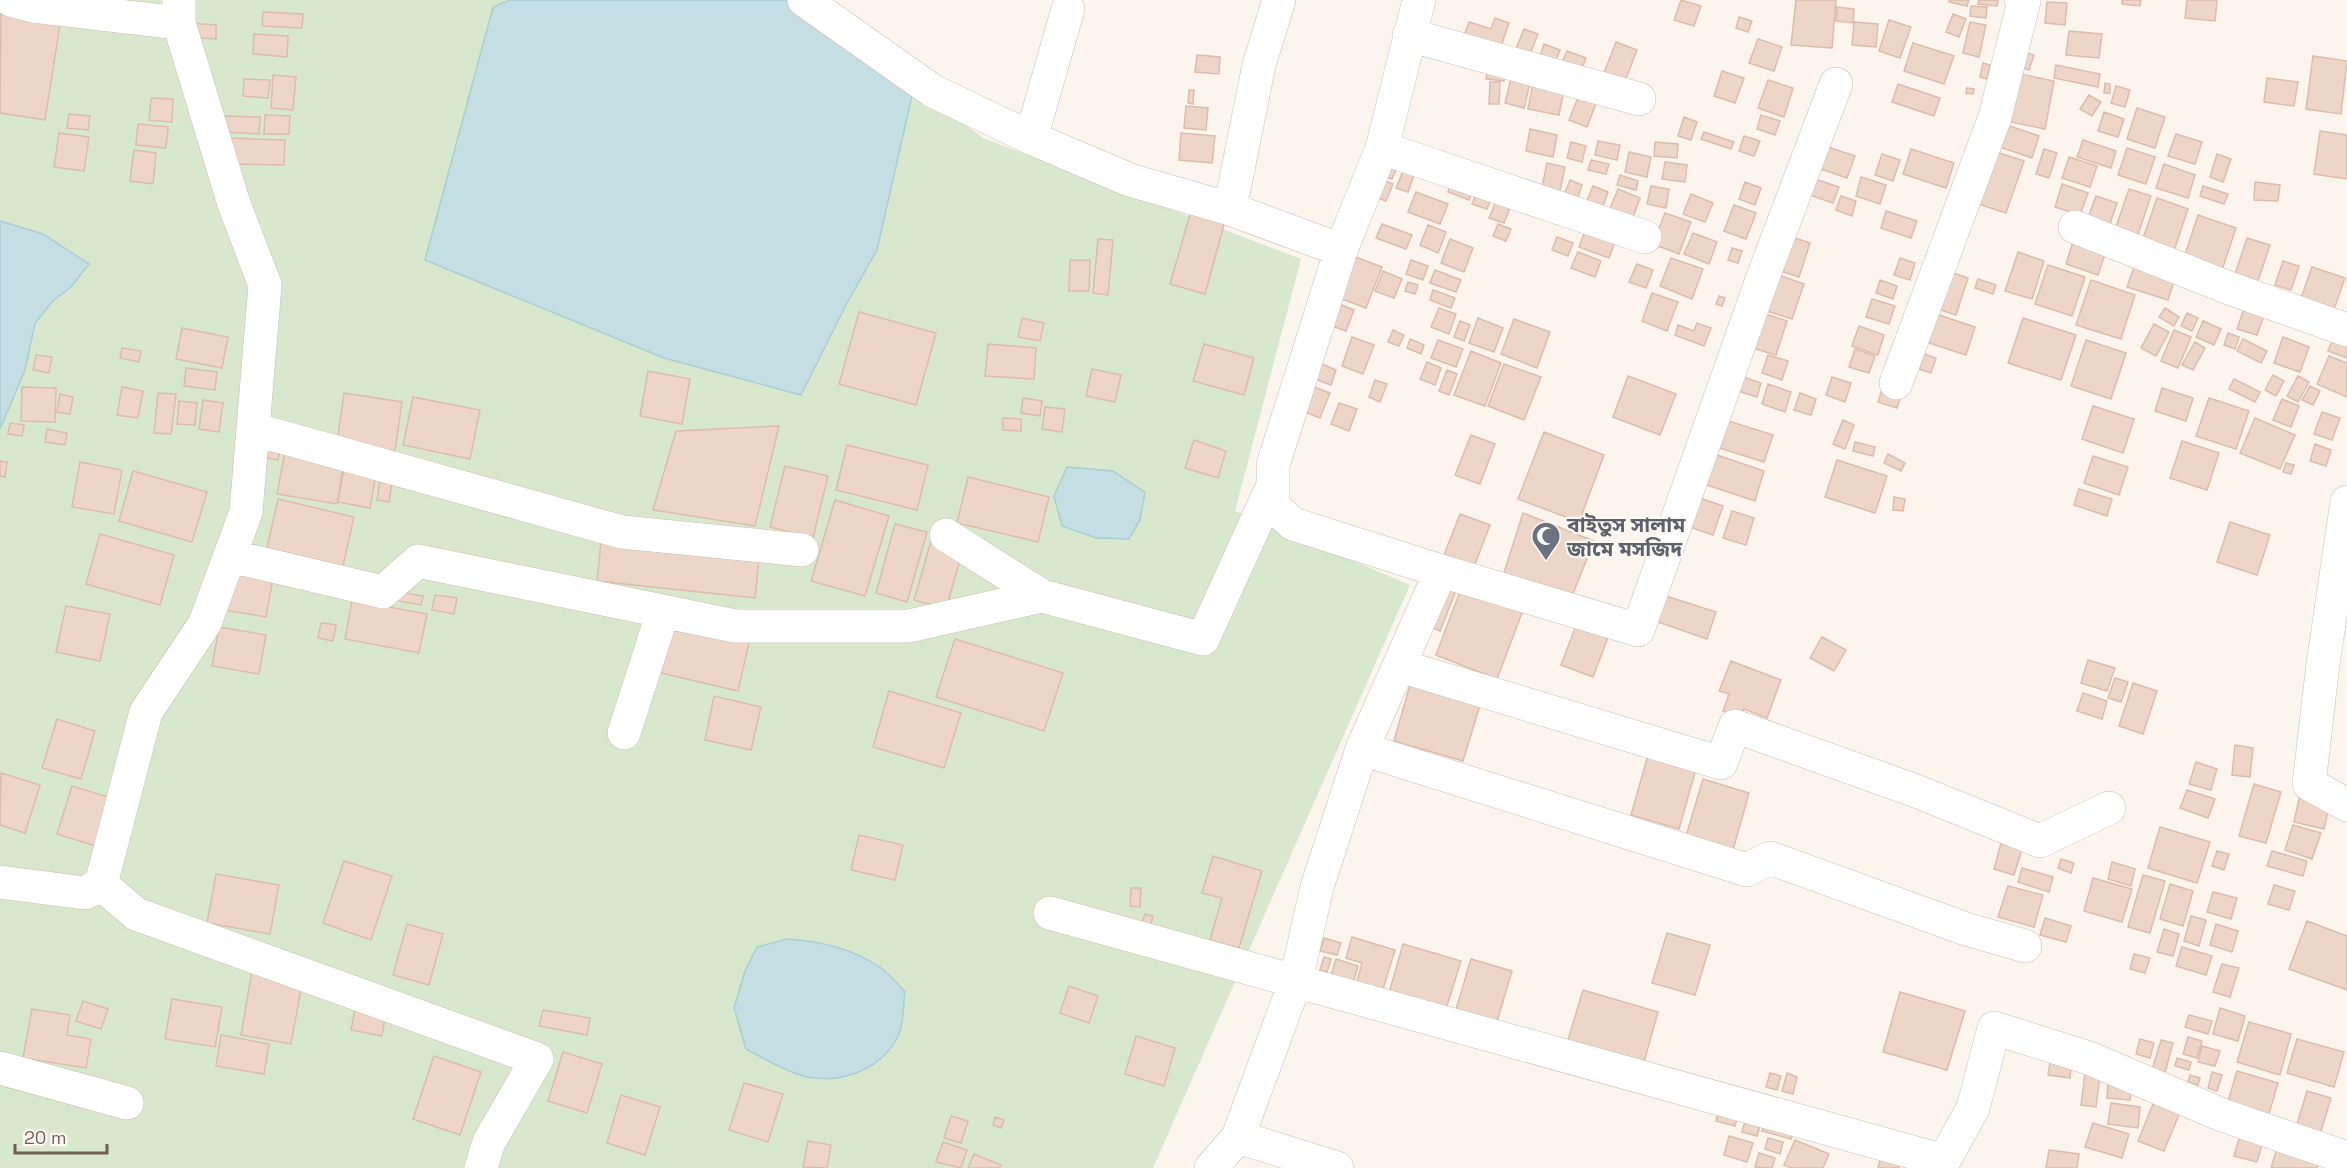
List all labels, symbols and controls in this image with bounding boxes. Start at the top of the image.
place label: বাইতুস সালাম জামে মসজিদ [1566,511,1686,562]
mosque icon: বাইতুস সালাম জামে মসজিদ [1530,520,1562,562]
scale bar [15,1117,106,1155]
text: 20 m [24,1126,67,1149]

